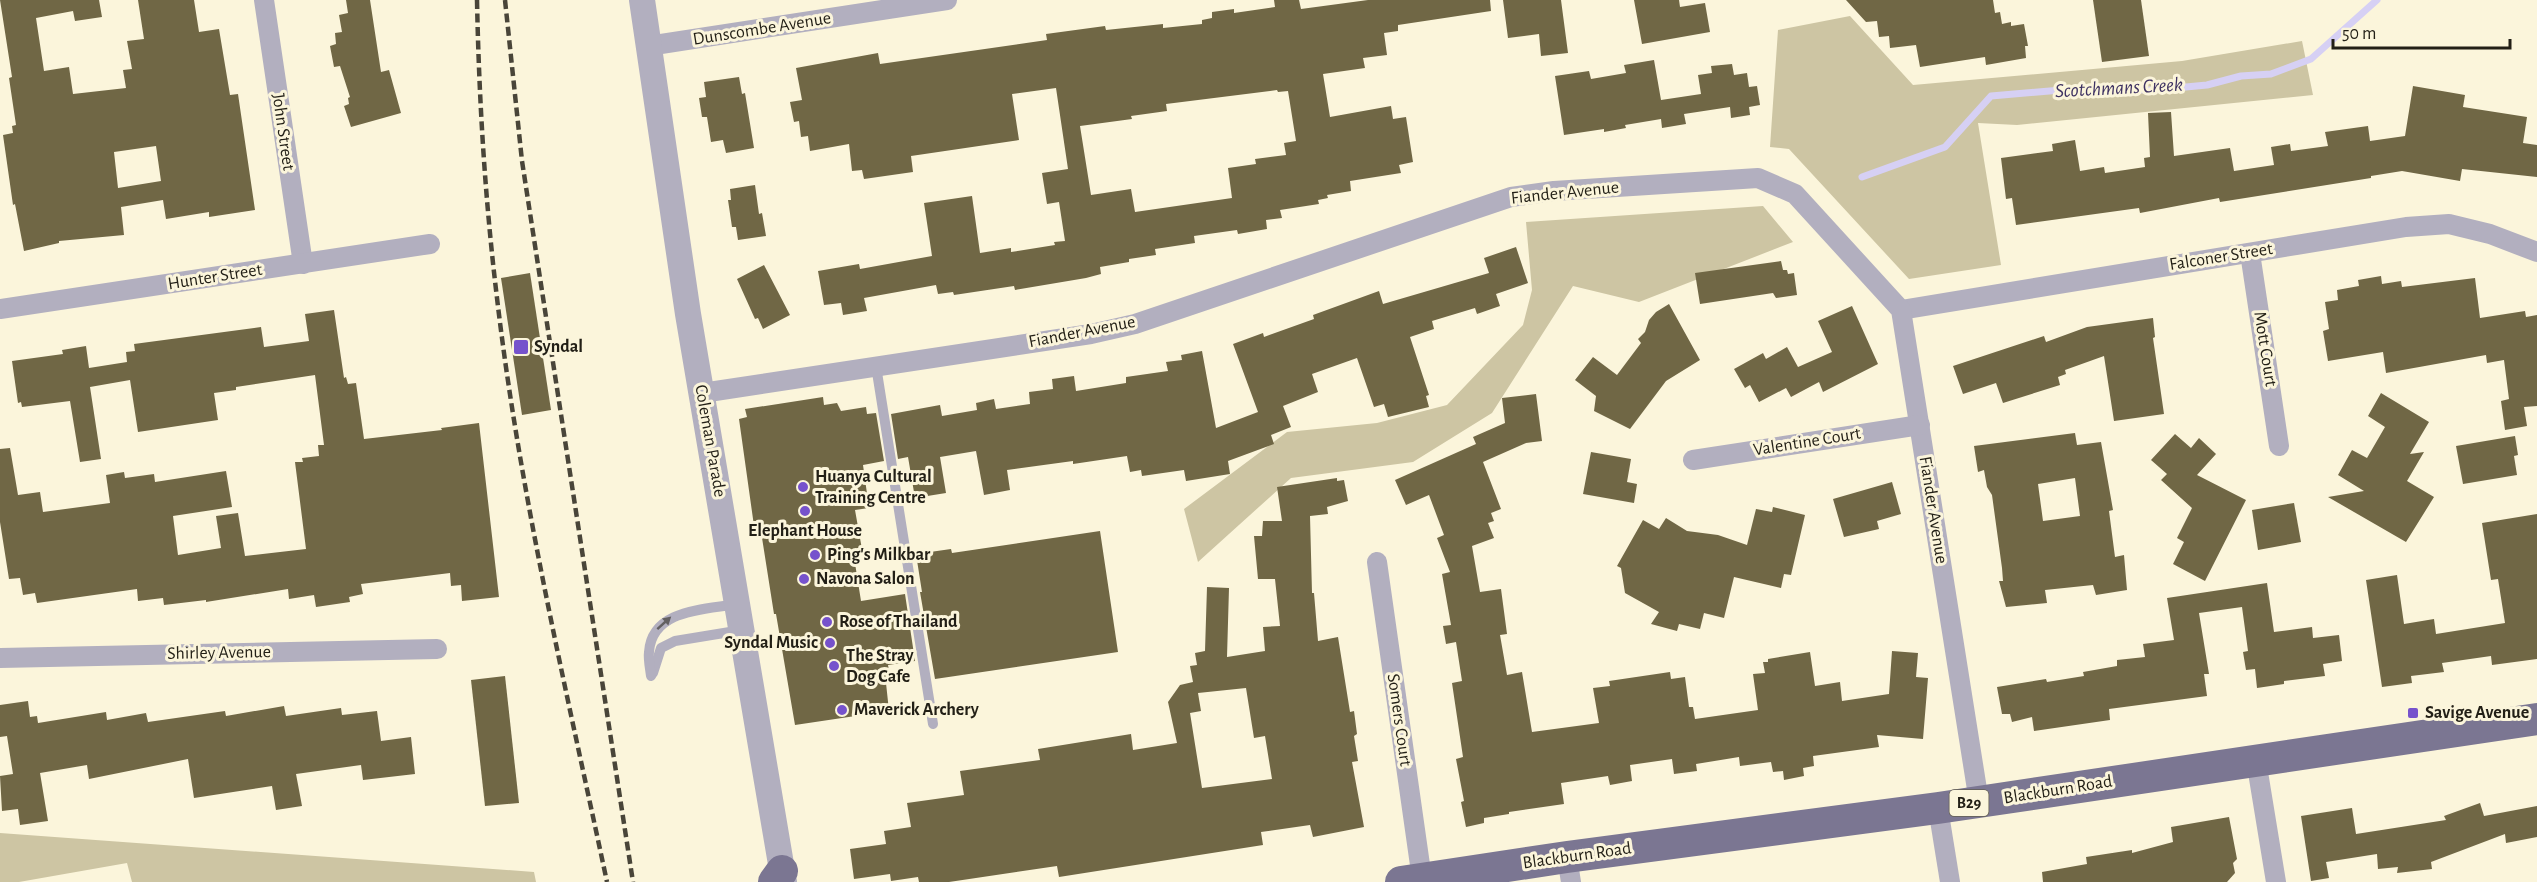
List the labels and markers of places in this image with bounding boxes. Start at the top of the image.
marker: Syndal [512,338,530,356]
place label: Syndal [534,338,583,356]
place label: Huanya Cultural Training Centre [815,468,932,507]
marker: Huanya Cultural Training Centre [796,480,810,494]
marker: Elephant House [798,504,812,518]
place label: Elephant House [748,522,862,540]
place label: Ping's Milkbar [827,546,931,564]
marker: Ping's Milkbar [808,548,822,562]
place label: Navona Salon [816,570,915,588]
marker: Navona Salon [797,572,811,586]
place label: Rose of Thailand [839,613,958,631]
marker: Rose of Thailand [820,615,834,629]
place label: Syndal Music [724,634,818,652]
marker: Syndal Music [823,636,837,650]
place label: The Stray Dog Cafe [846,647,915,686]
marker: The Stray Dog Cafe [827,659,841,673]
place label: Maverick Archery [854,701,980,719]
marker: Maverick Archery [835,703,849,717]
place label: Savige Avenue [2425,704,2529,722]
marker: Savige Avenue [2406,706,2420,720]

